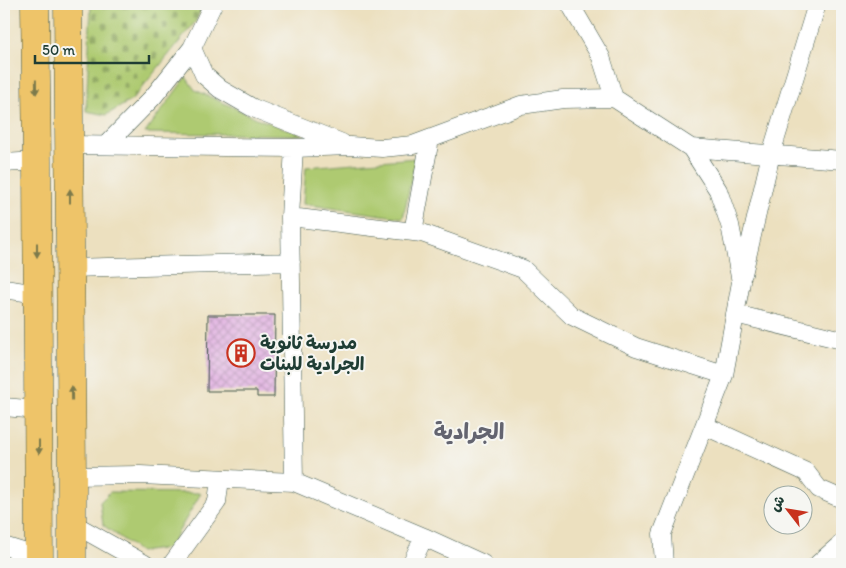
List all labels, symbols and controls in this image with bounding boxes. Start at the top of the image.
scale bar [35,32,149,64]
text: 50 m [42,41,75,59]
one-way arrow [32,80,40,96]
one-way arrow [66,187,74,203]
one-way arrow [33,242,41,258]
place label: مدرسة ثانوية الجرادية للبنات [260,332,364,375]
building icon: مدرسة ثانوية الجرادية للبنات [226,338,256,368]
one-way arrow [68,385,76,401]
district label: الجرادية [434,418,504,445]
one-way arrow [35,440,43,456]
north arrow [764,486,814,536]
text: ش [766,493,789,515]

